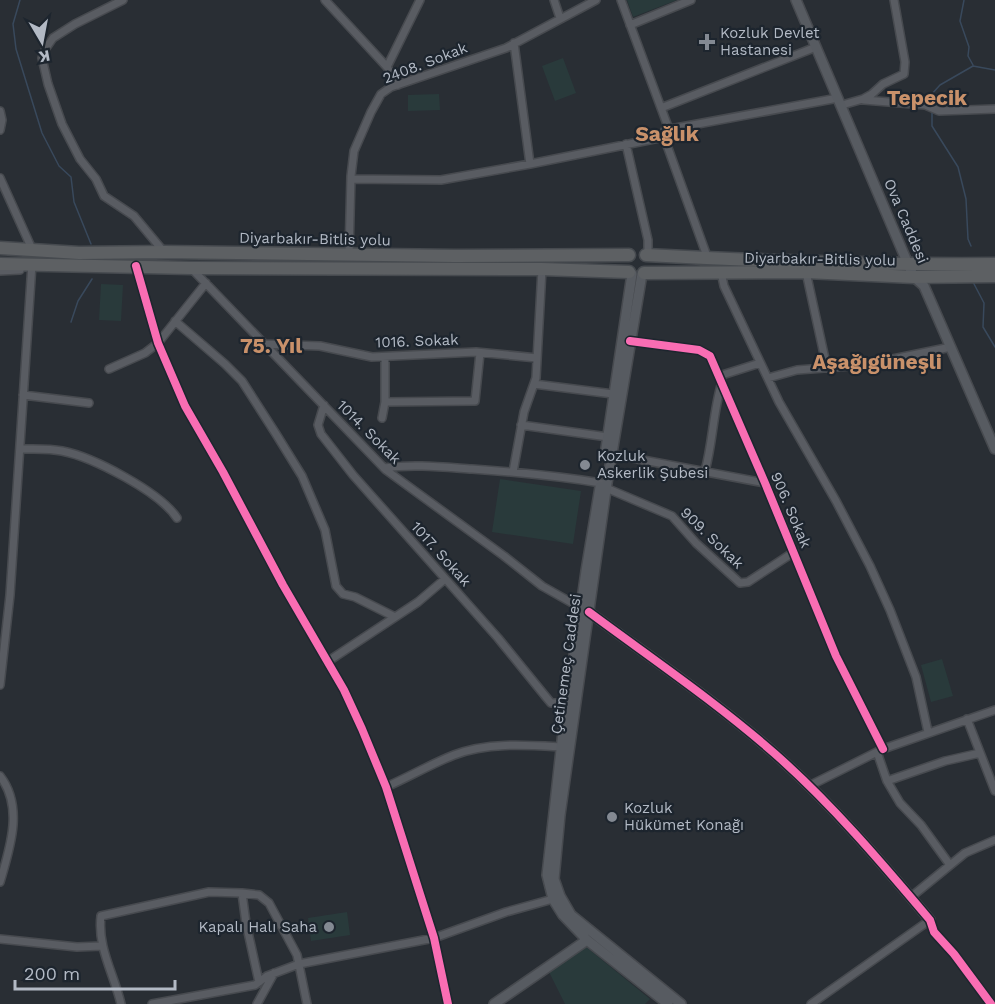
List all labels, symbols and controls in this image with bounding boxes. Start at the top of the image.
north arrow [12,12,72,72]
place label: Kozluk Devlet Hastanesi [720,24,820,59]
marker: Kozluk Devlet Hastanesi [698,33,716,51]
street label: 2408. Sokak [380,38,470,87]
text: K [37,46,52,67]
district label: Tepecik [887,85,968,110]
district label: Sağlık [635,121,700,146]
street label: Ova Caddesi [880,176,932,266]
street label: Diyarbakır-Bitlis yolu [239,229,391,249]
street label: Diyarbakır-Bitlis yolu [744,249,896,269]
street label: 1016. Sokak [375,331,459,351]
district label: 75. Yıl [240,333,302,358]
district label: Aşağıgüneşli [812,349,942,374]
street label: 1014. Sokak [333,396,405,468]
place label: Kozluk Askerlik Şubesi [597,447,708,482]
marker: Kozluk Askerlik Şubesi [578,458,592,472]
street label: 906. Sokak [767,469,815,551]
street label: 909. Sokak [677,503,748,573]
street label: 1017. Sokak [407,518,475,591]
street label: Çetinemeç Caddesi [547,593,585,735]
place label: Kozluk Hükümet Konağı [624,799,744,834]
marker: Kozluk Hükümet Konağı [605,810,619,824]
place label: Kapalı Halı Saha [198,918,318,936]
marker: Kapalı Halı Saha [322,920,336,934]
scale bar [15,953,176,991]
text: 200 m [24,963,80,984]

